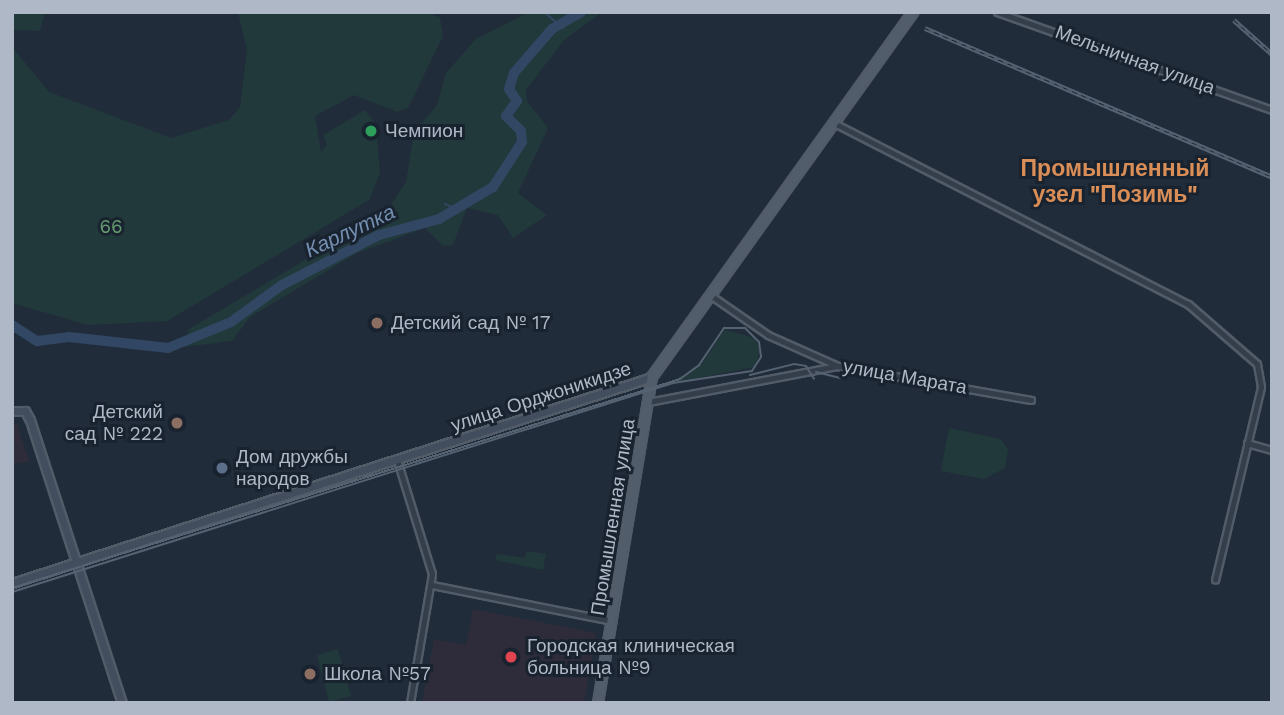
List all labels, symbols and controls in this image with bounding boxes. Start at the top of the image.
street label: Мельничная улица [1052,21,1218,99]
place label: Чемпион [385,120,463,142]
marker: Чемпион [363,123,379,139]
district label: Промышленный узел "Позимь" [1021,155,1209,209]
water label: Карлутка [301,199,399,263]
park label: 66 [99,216,123,238]
place label: Детский сад № 17 [391,312,551,334]
marker: Детский сад № 17 [369,315,385,331]
street label: улица Марата [841,355,969,399]
street label: улица Орджоникидзе [448,357,634,437]
place label: Детский сад № 222 [65,401,163,445]
marker: Детский сад № 222 [169,415,185,431]
street label: Промышленная улица [586,417,640,617]
place label: Дом дружбы народов [236,446,348,490]
marker: Дом дружбы народов [214,460,230,476]
place label: Городская клиническая больница №9 [527,635,735,679]
marker: Городская клиническая больница №9 [501,647,521,667]
place label: Школа №57 [324,663,431,685]
marker: Школа №57 [302,666,318,682]

